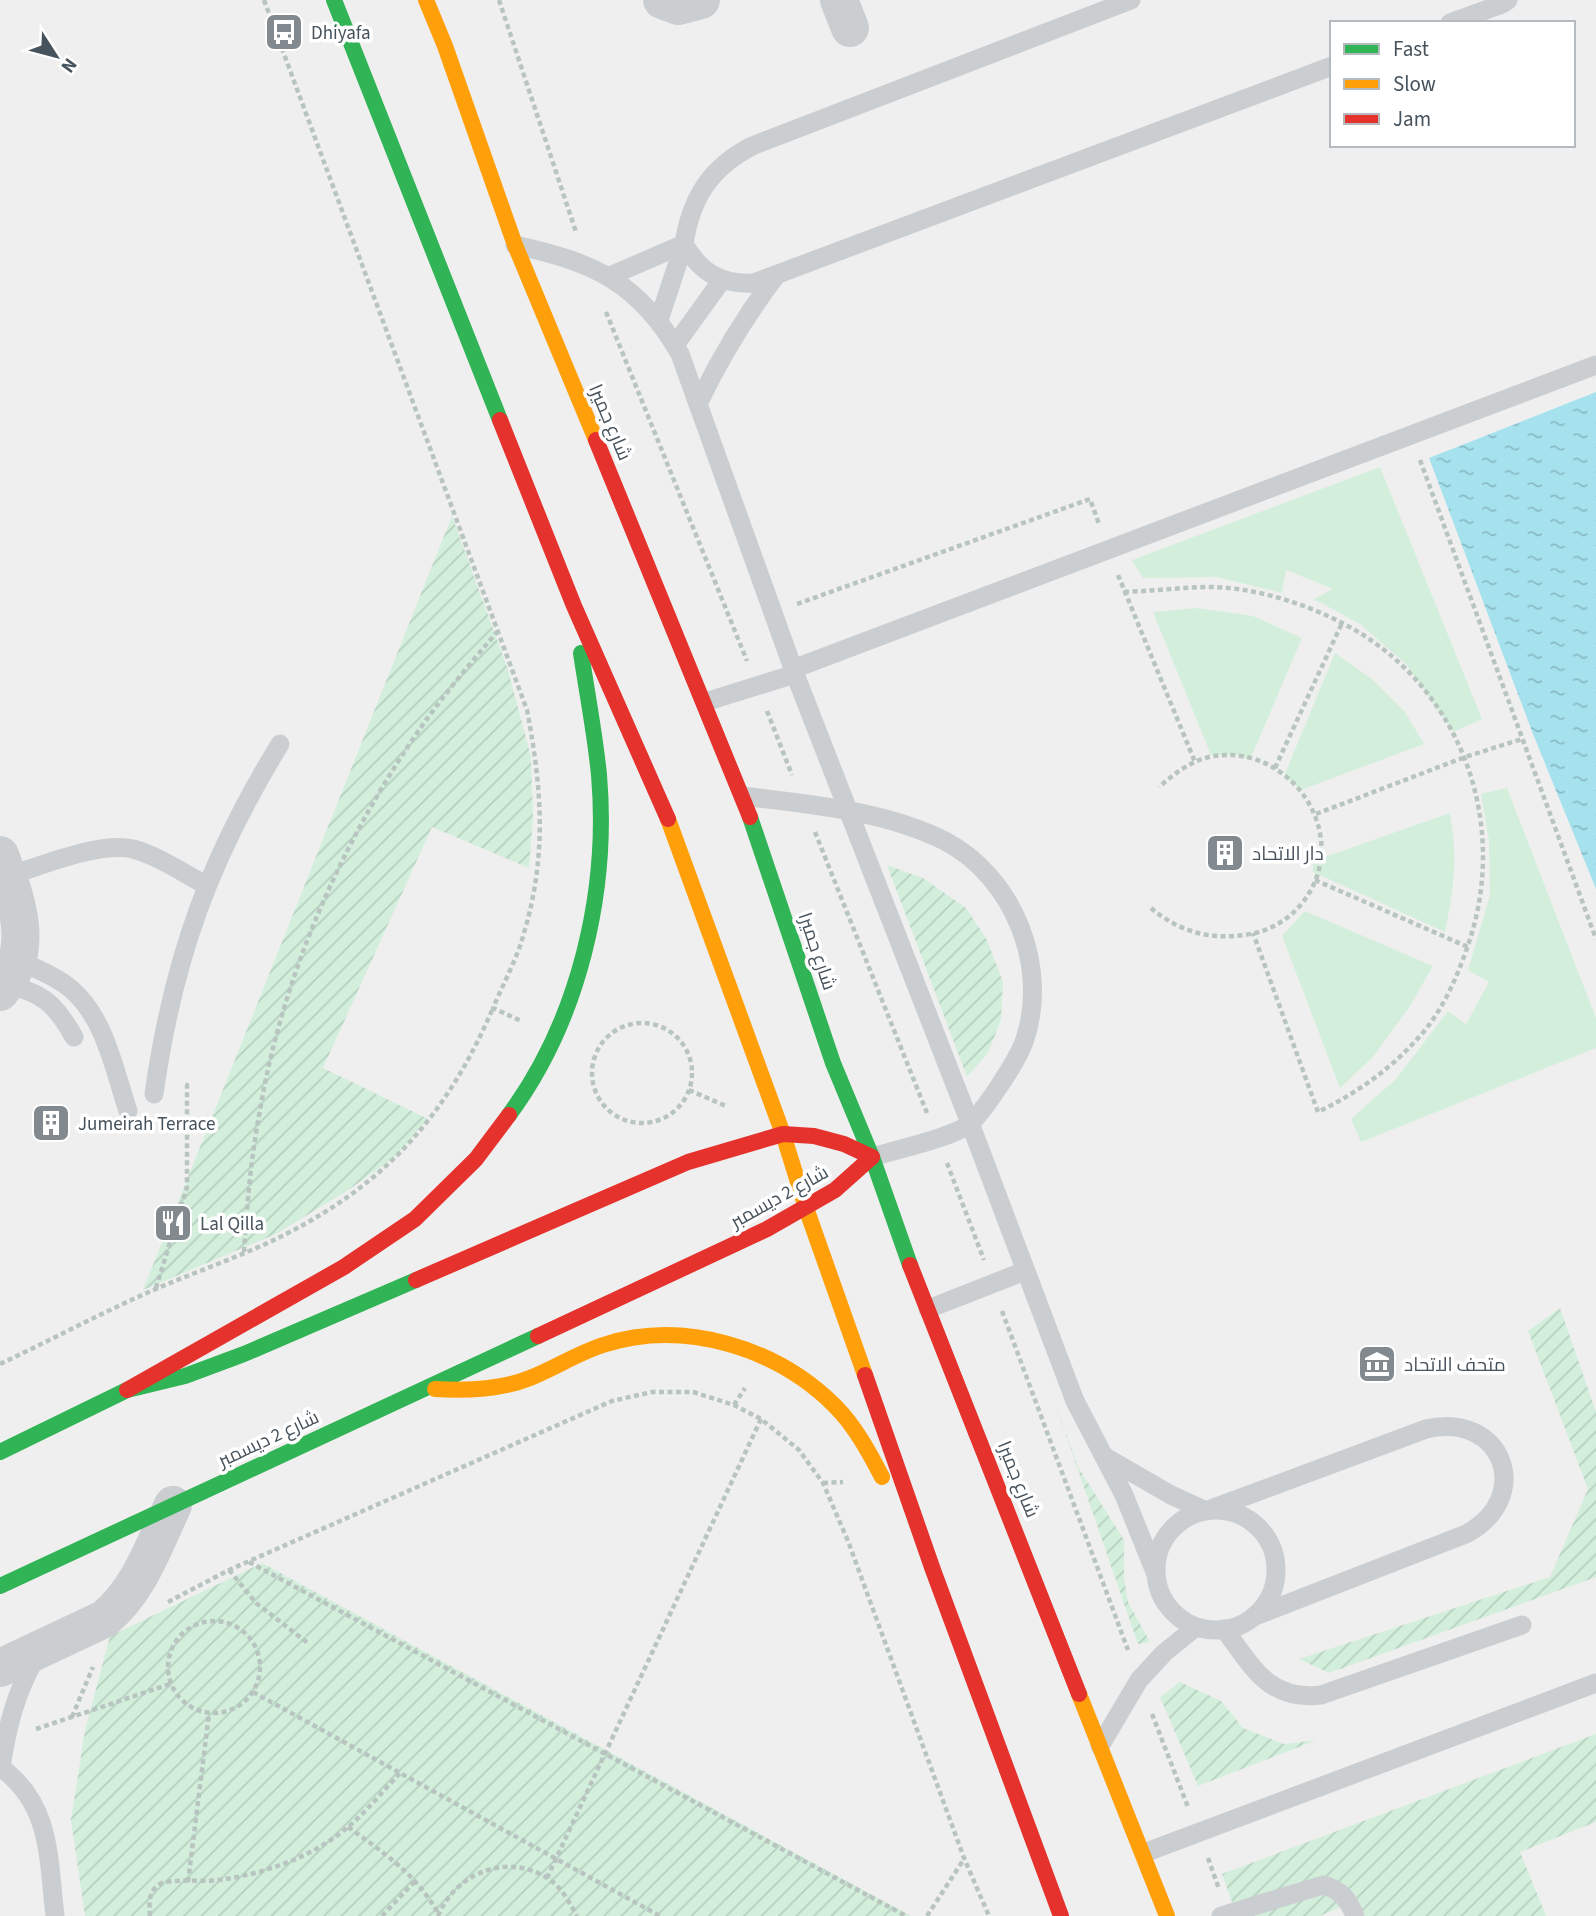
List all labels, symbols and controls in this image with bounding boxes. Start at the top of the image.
bus stop icon: Dhiyafa [263,11,305,53]
place label: Dhiyafa [311,20,371,47]
north arrow [21,21,91,91]
legend [1330,21,1575,147]
text: Fast [1393,34,1429,64]
text: N [54,52,83,78]
text: Slow [1393,69,1436,99]
text: Jam [1393,104,1431,134]
street label: شارع جميرا [581,380,638,465]
building icon: دار الاتحاد [1204,832,1246,874]
place label: دار الاتحاد [1252,841,1324,868]
street label: شارع جميرا [791,909,842,994]
building icon: Jumeirah Terrace [30,1102,72,1144]
place label: Jumeirah Terrace [78,1111,216,1138]
street label: شارع 2 ديسمبر [725,1159,834,1236]
restaurant icon: Lal Qilla [152,1202,194,1244]
place label: Lal Qilla [200,1211,264,1238]
museum icon: متحف الاتحاد [1356,1343,1398,1385]
place label: متحف الاتحاد [1404,1352,1506,1379]
street label: شارع 2 ديسمبر [213,1404,324,1475]
street label: شارع جميرا [990,1437,1045,1522]

